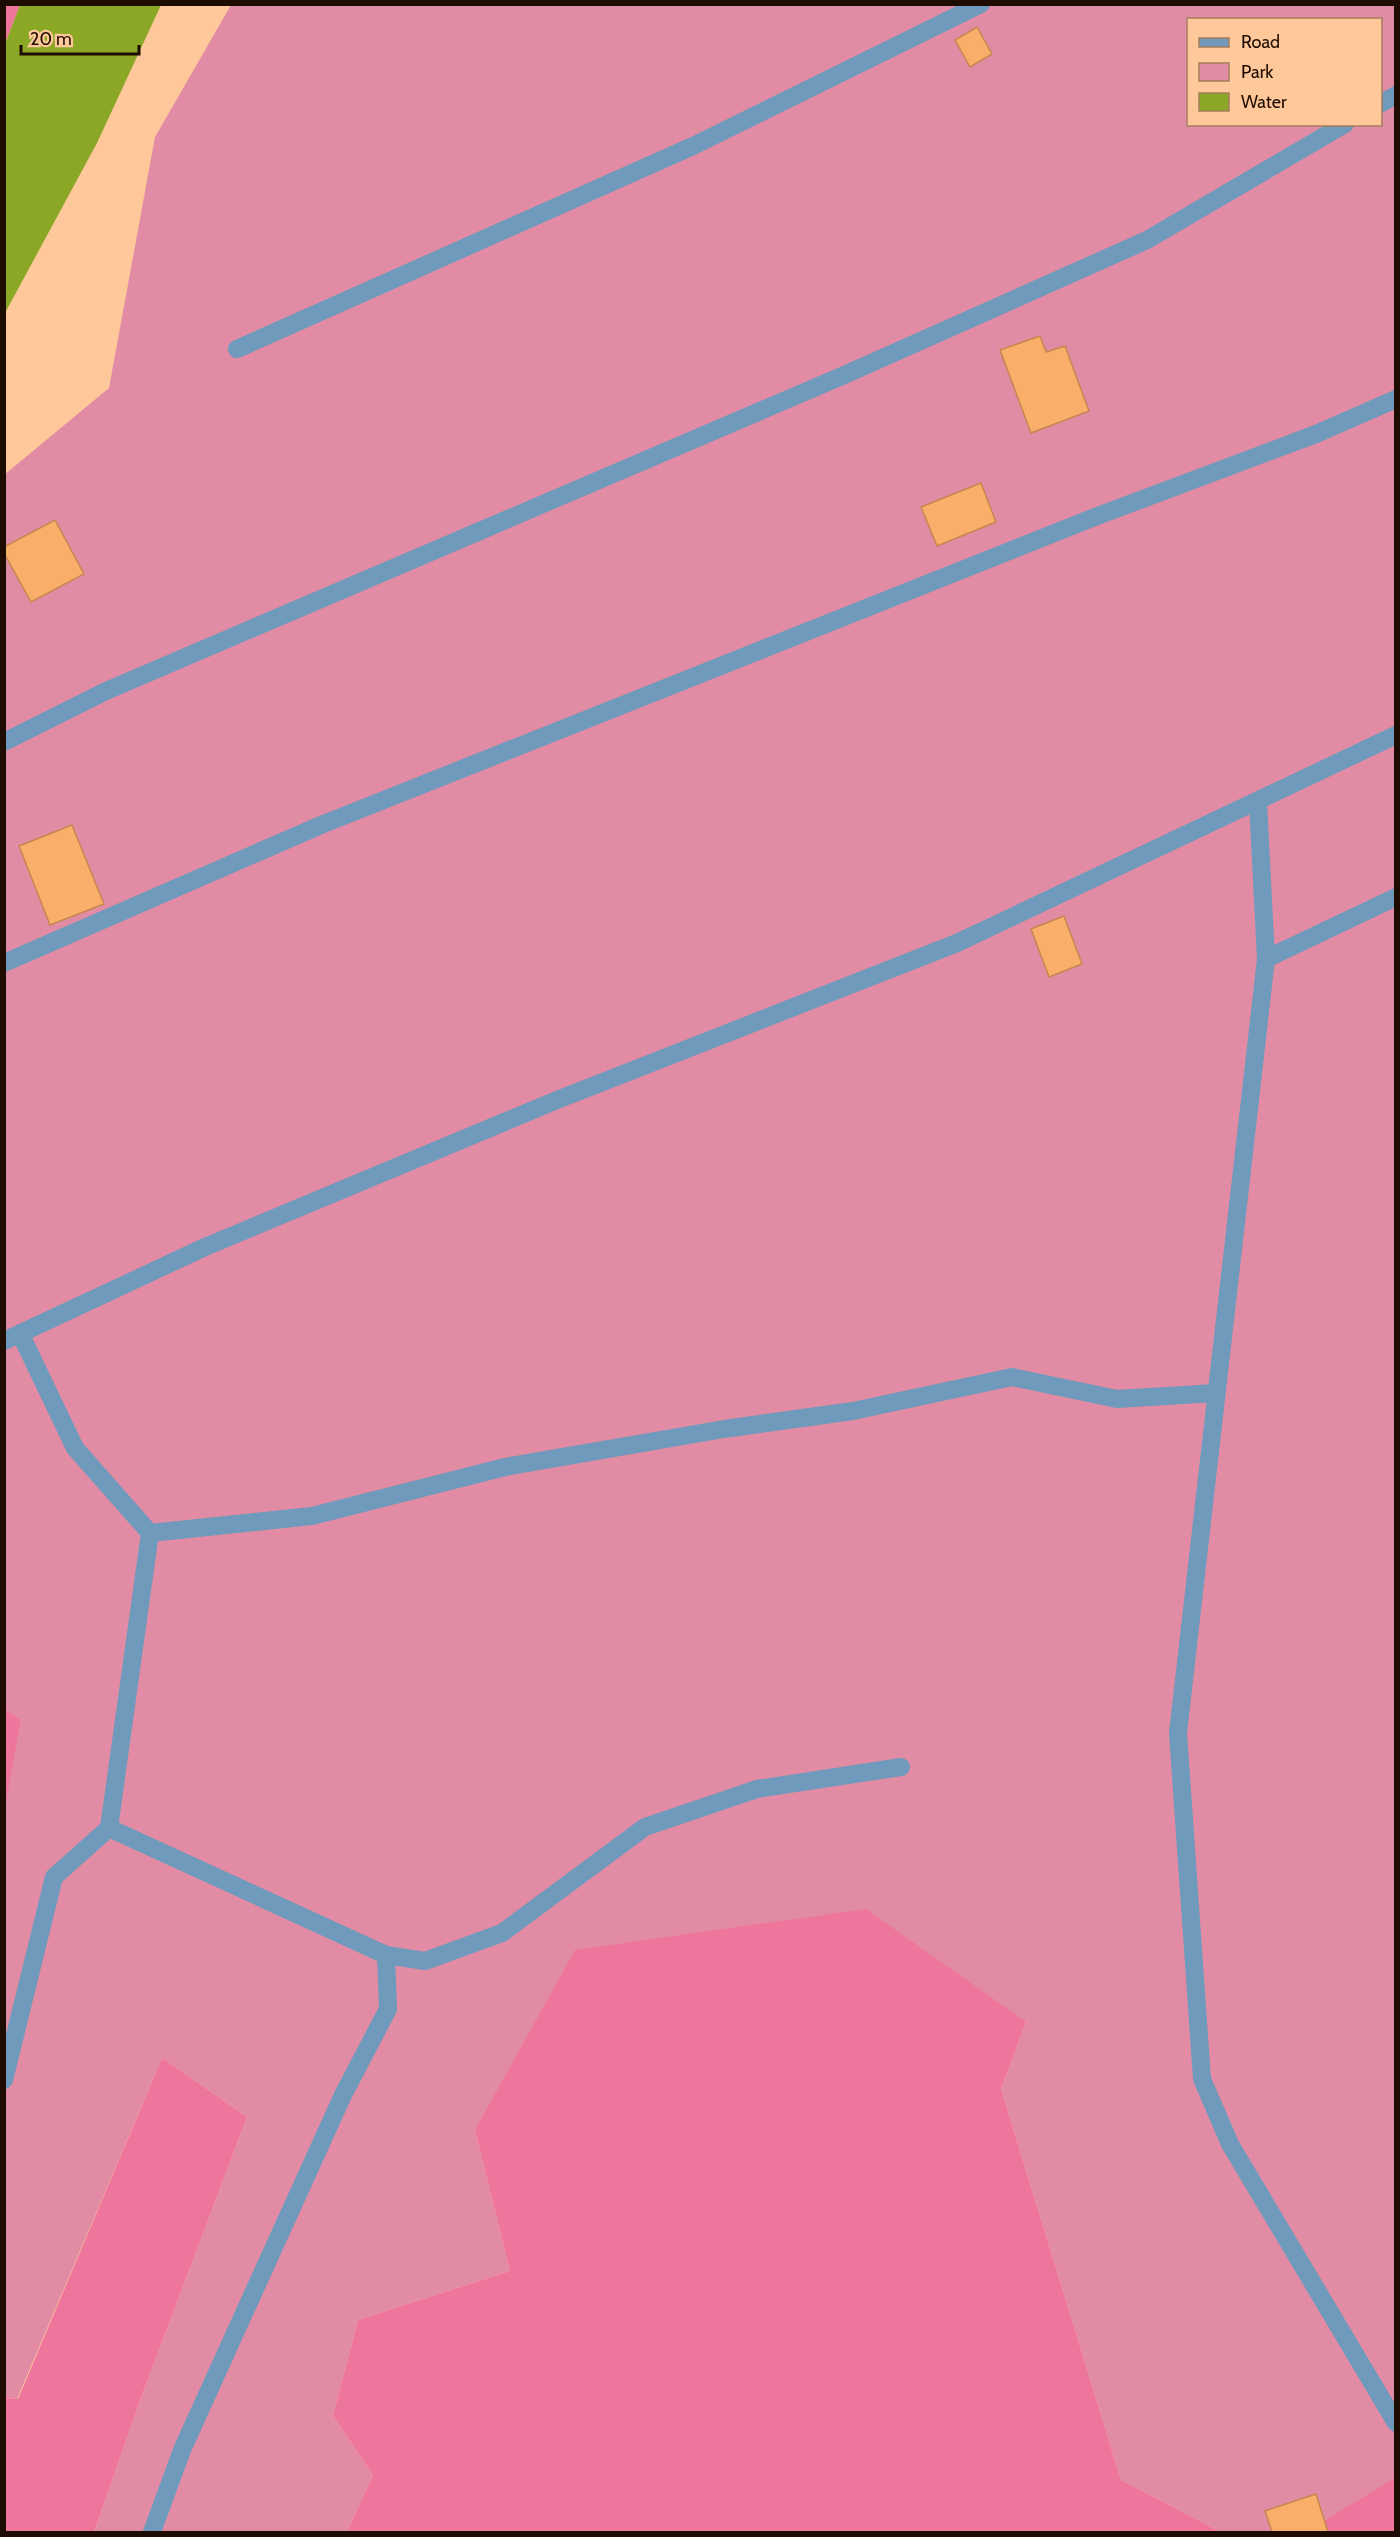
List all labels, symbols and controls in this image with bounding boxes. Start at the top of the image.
scale bar [21,18,140,56]
legend [1187,18,1382,126]
text: 20 m [30,28,72,50]
text: Road [1241,31,1280,53]
text: Park [1241,61,1274,83]
text: Water [1241,91,1287,113]

